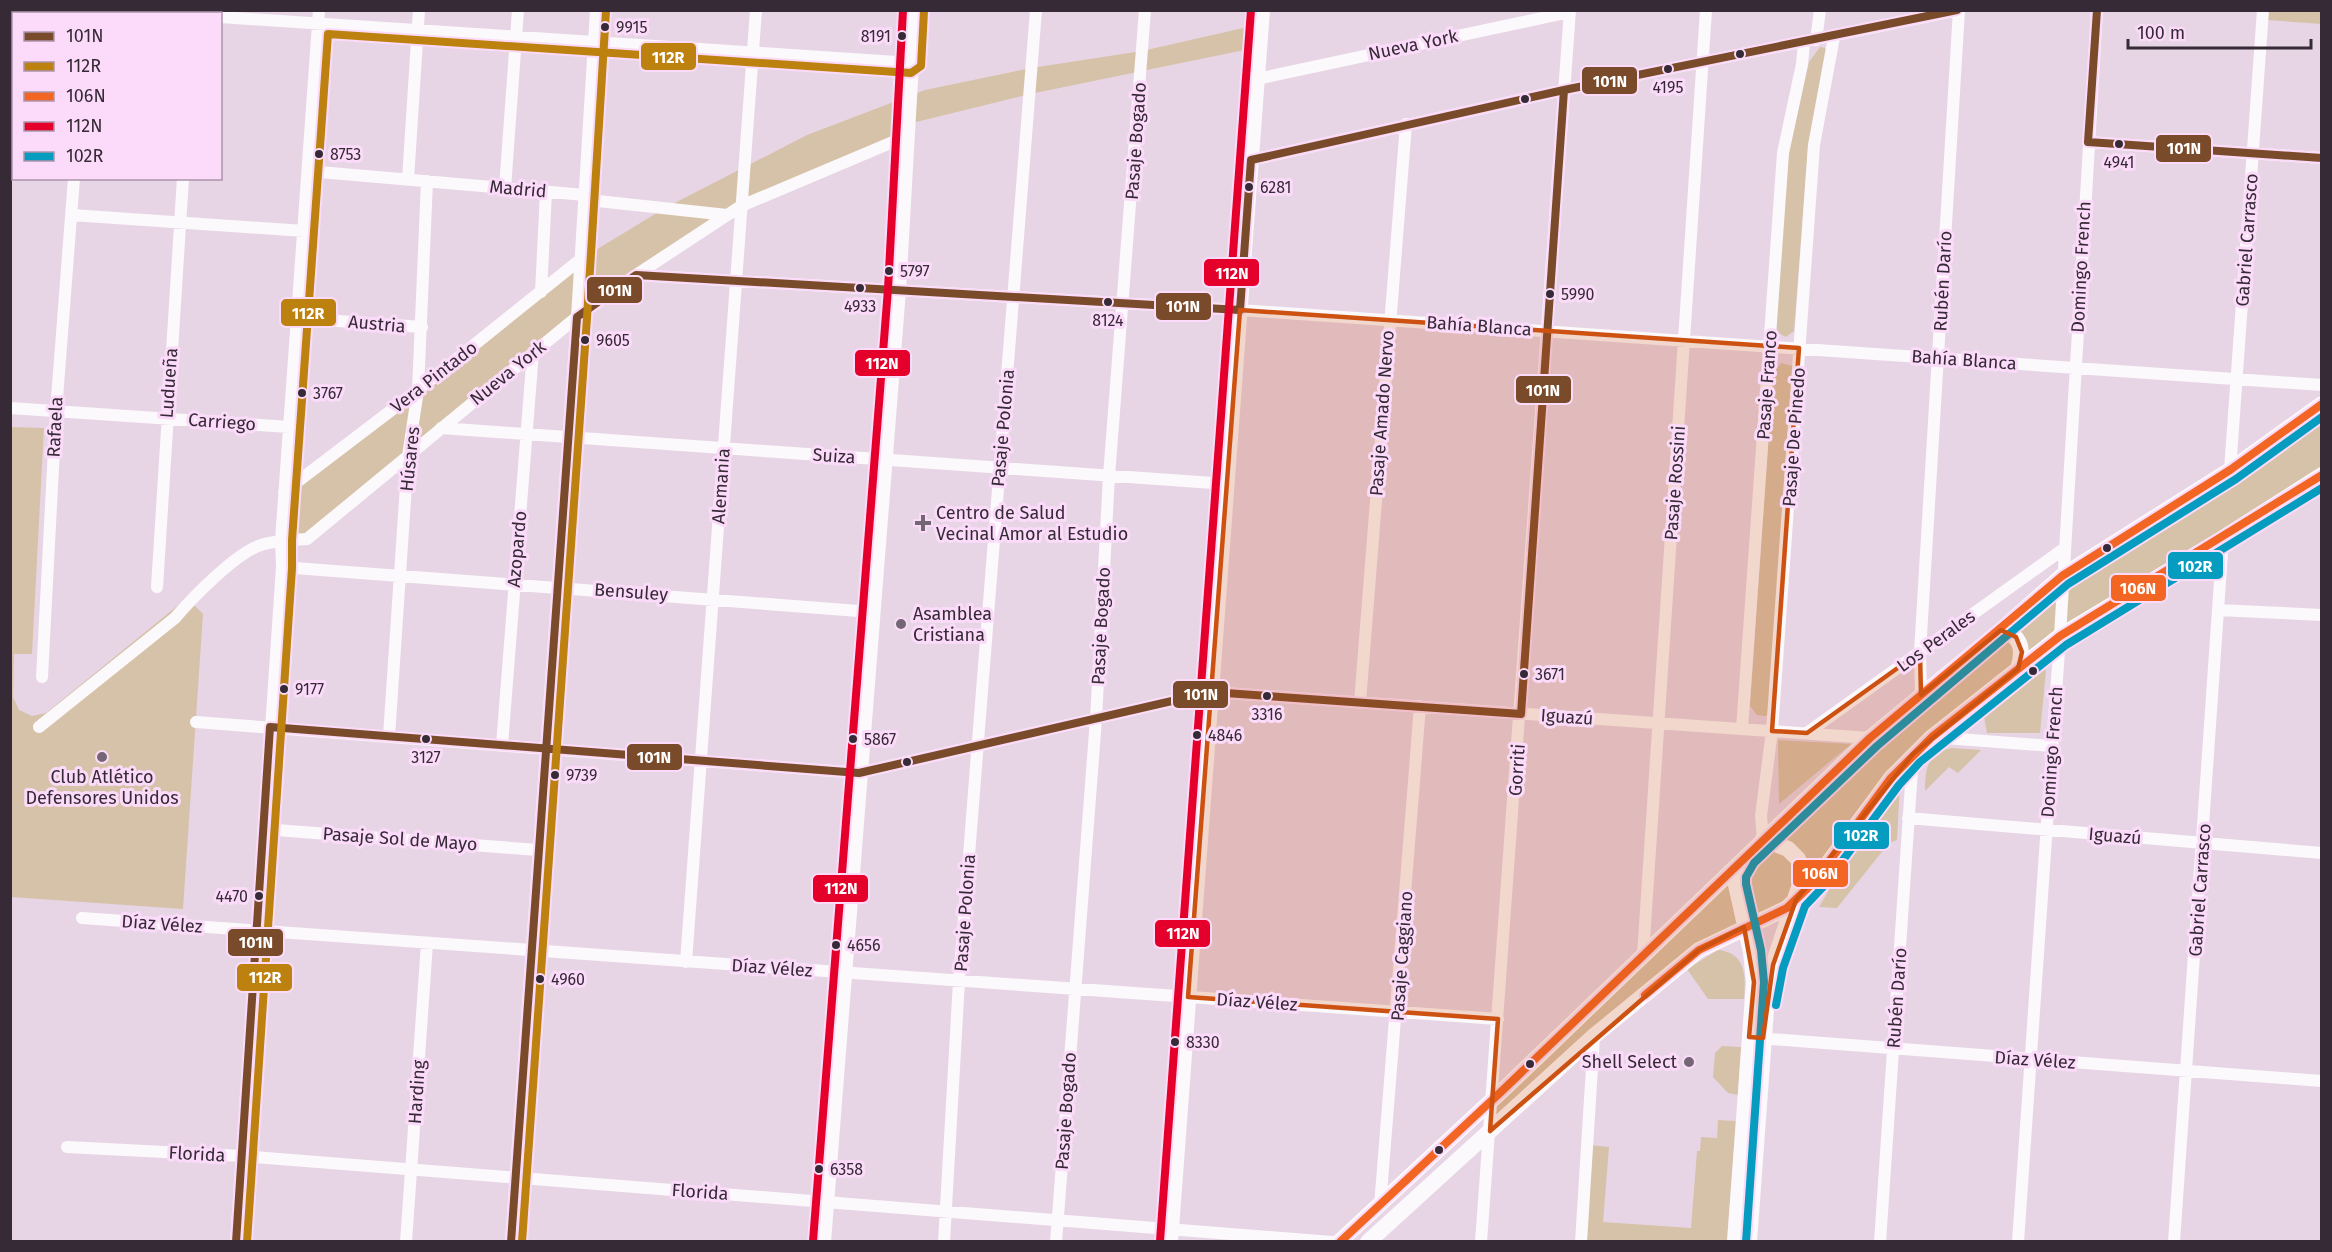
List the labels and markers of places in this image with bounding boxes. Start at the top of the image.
place label: 9915 [616,18,647,37]
marker: 9915 [599,21,611,33]
place label: 8191 [861,27,891,46]
marker: 8191 [896,30,908,42]
unlabelled marker [1734,48,1746,60]
marker: 4195 [1662,63,1674,75]
place label: 4195 [1653,78,1683,97]
unlabelled marker [1519,93,1531,105]
marker: 4941 [2113,138,2125,150]
place label: 8753 [330,145,361,164]
marker: 8753 [313,148,325,160]
place label: 4941 [2104,153,2134,172]
place label: 6281 [1260,178,1292,197]
marker: 6281 [1243,181,1255,193]
place label: 5797 [900,262,930,281]
marker: 5797 [883,265,895,277]
marker: 4933 [854,282,866,294]
place label: 5990 [1561,285,1595,304]
marker: 5990 [1544,288,1556,300]
marker: 8124 [1102,296,1114,308]
place label: 4933 [844,297,876,316]
place label: 8124 [1092,311,1124,330]
place label: 9605 [596,331,630,350]
marker: 9605 [579,334,591,346]
place label: 3767 [313,384,343,403]
marker: 3767 [296,387,308,399]
place label: Centro de Salud Vecinal Amor al Estudio [936,502,1128,545]
marker: Centro de Salud Vecinal Amor al Estudio [914,514,932,532]
unlabelled marker [2101,542,2113,554]
place label: Asamblea Cristiana [913,603,992,646]
marker: Asamblea Cristiana [894,617,908,631]
place label: 3671 [1535,665,1565,684]
unlabelled marker [2027,665,2039,677]
marker: 3671 [1518,668,1530,680]
place label: 9177 [295,680,324,699]
marker: 9177 [278,683,290,695]
marker: 3316 [1261,690,1273,702]
place label: 3316 [1251,705,1283,724]
place label: 4846 [1208,726,1242,745]
marker: 4846 [1191,729,1203,741]
place label: 5867 [864,730,896,749]
marker: 3127 [420,733,432,745]
marker: 5867 [847,733,859,745]
place label: 3127 [411,748,441,767]
marker: Club Atlético Defensores Unidos [95,750,109,764]
unlabelled marker [901,756,913,768]
place label: Club Atlético Defensores Unidos [25,766,179,809]
place label: 9739 [566,766,597,785]
marker: 9739 [549,769,561,781]
place label: 4470 [216,887,248,906]
marker: 4470 [253,890,265,902]
place label: 4656 [847,936,881,955]
marker: 4656 [830,939,842,951]
place label: 4960 [551,970,585,989]
marker: 4960 [534,973,546,985]
place label: 8330 [1186,1033,1220,1052]
marker: 8330 [1169,1036,1181,1048]
place label: Shell Select [1582,1051,1678,1073]
marker: Shell Select [1682,1055,1696,1069]
unlabelled marker [1524,1058,1536,1070]
unlabelled marker [1433,1144,1445,1156]
place label: 6358 [830,1160,863,1179]
marker: 6358 [813,1163,825,1175]

